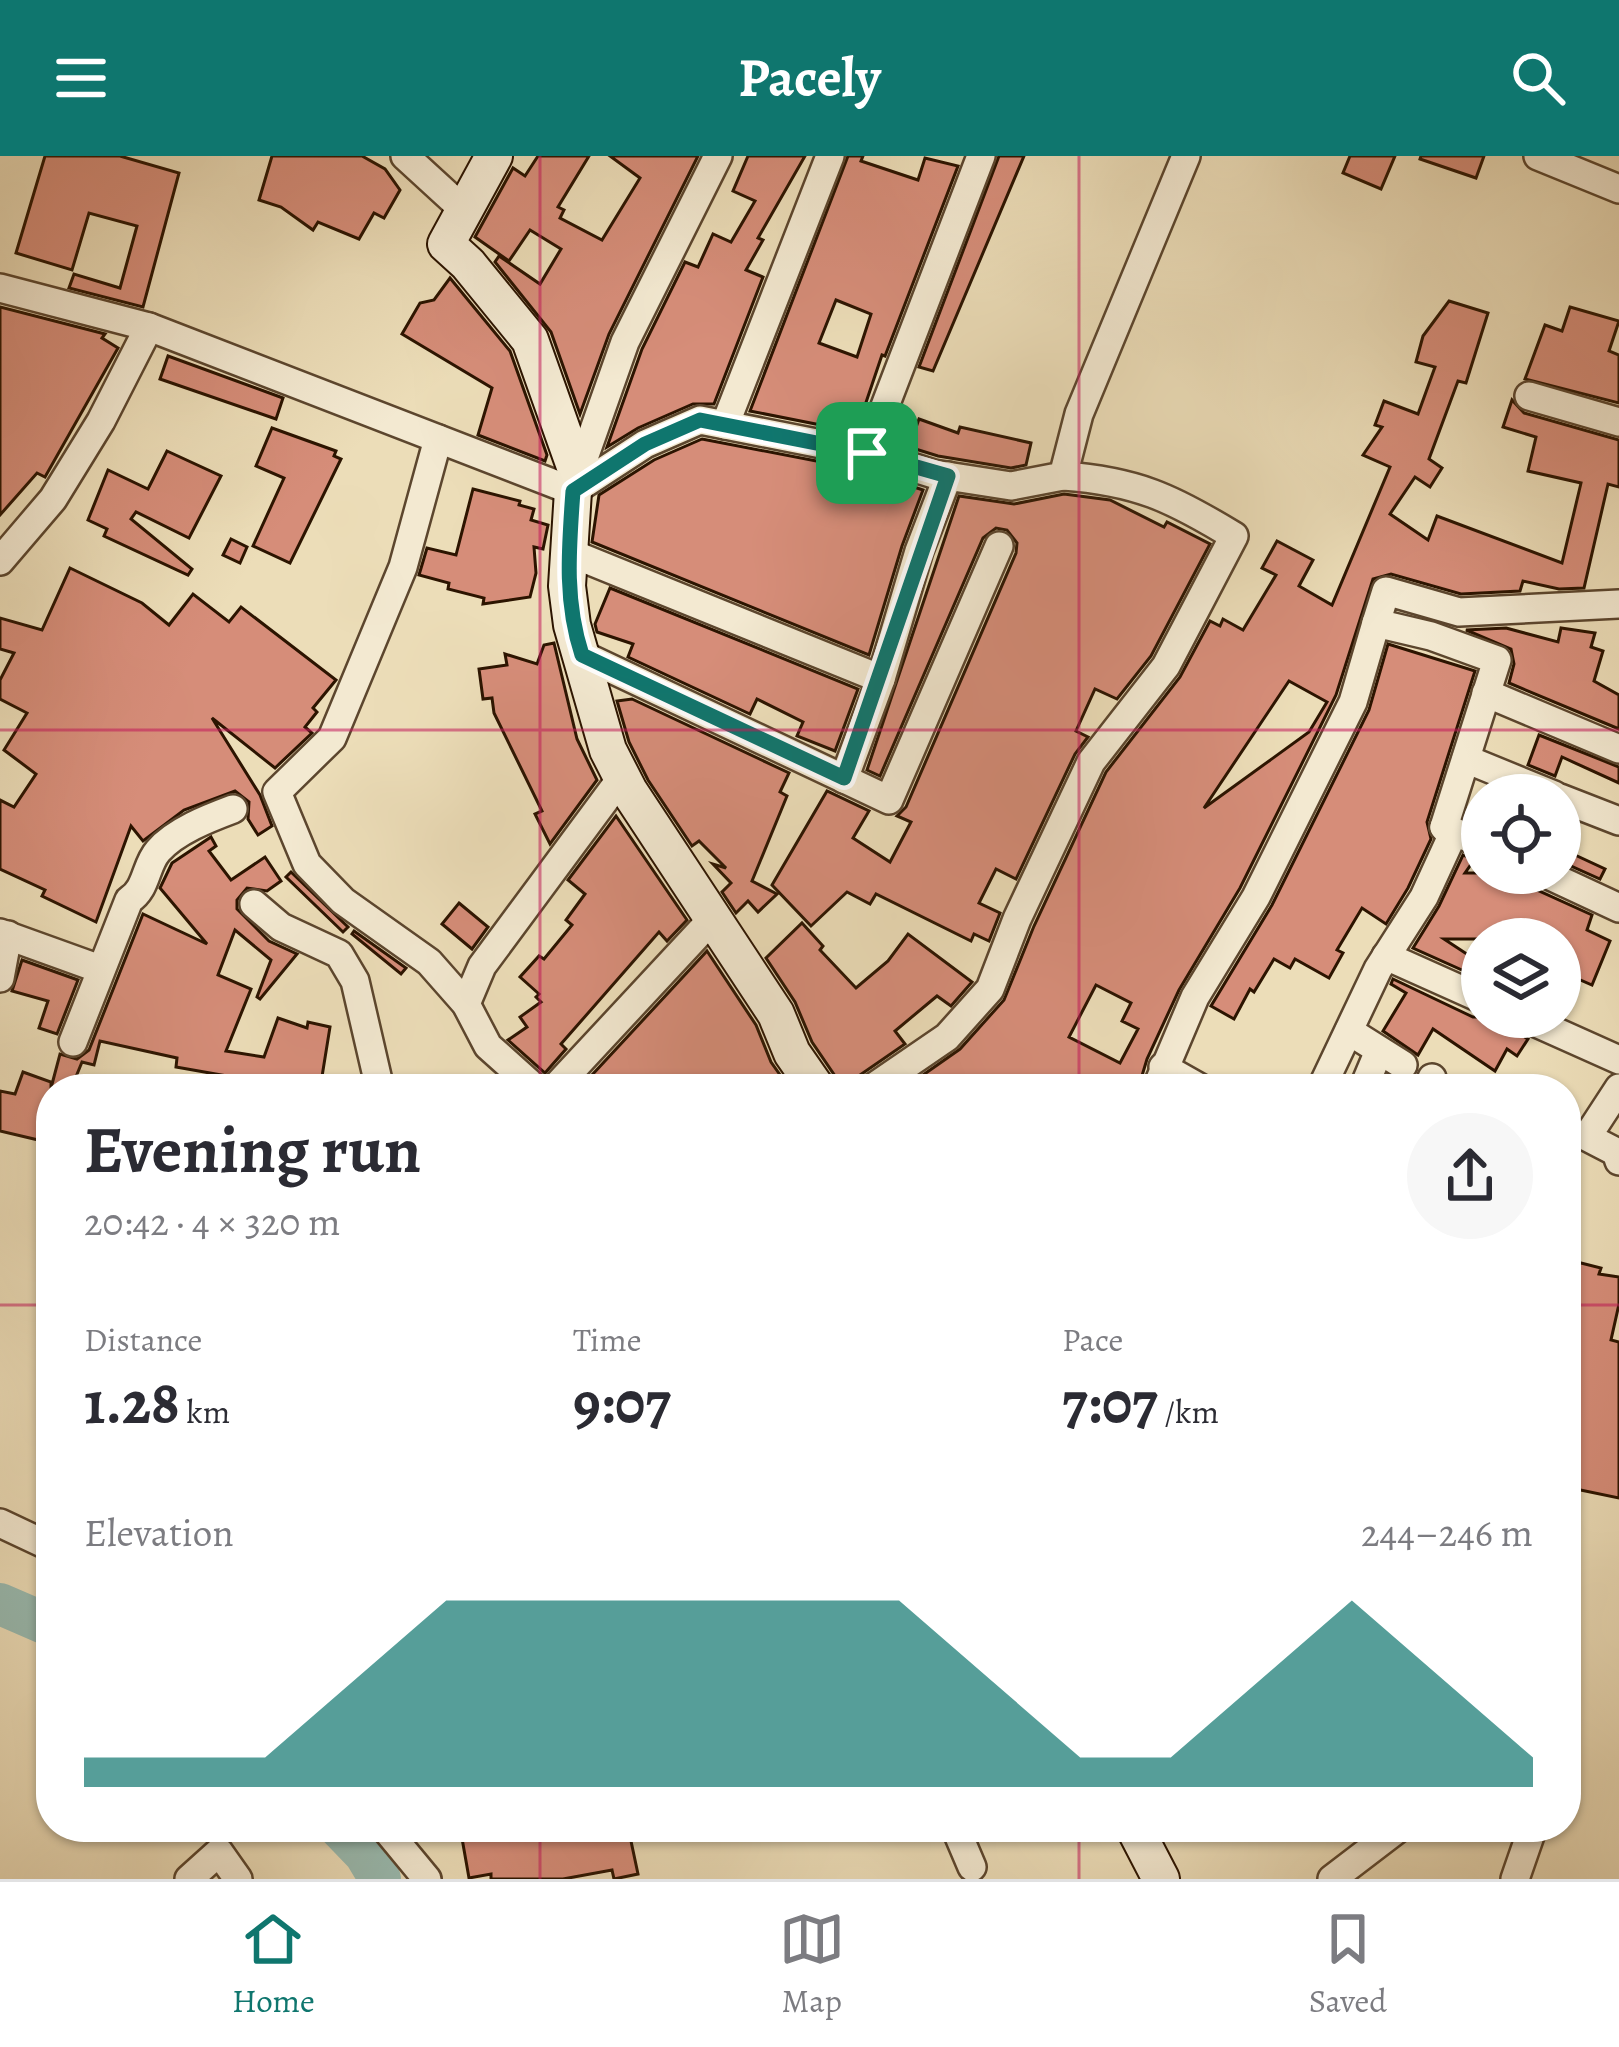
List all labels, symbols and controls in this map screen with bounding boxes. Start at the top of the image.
text: Pacely [738,41,881,115]
icon: menu [48,45,114,111]
icon: search [1505,45,1571,111]
pin [816,402,918,504]
icon: arrive [834,420,900,486]
map controls [1461,774,1581,1038]
button: locate [1461,774,1581,894]
button: layers [1461,918,1581,1038]
text: Evening run [84,1105,421,1195]
button: share [1407,1113,1533,1239]
text: 20:42 · 4 × 320 m [84,1195,341,1248]
text: Distance [84,1317,202,1362]
text: Time [573,1317,642,1362]
text: Pace [1062,1317,1123,1362]
text: 1.28 [84,1362,180,1444]
text: 9:07 [573,1362,671,1444]
text: 7:07 [1062,1362,1158,1444]
text: km [180,1389,230,1434]
text: /km [1158,1389,1219,1434]
text: Elevation [84,1506,234,1559]
text: 244–246 m [1361,1506,1533,1559]
tab: Home [232,1906,315,2023]
tab: Map [779,1906,845,2023]
tab: Saved [1309,1906,1387,2023]

